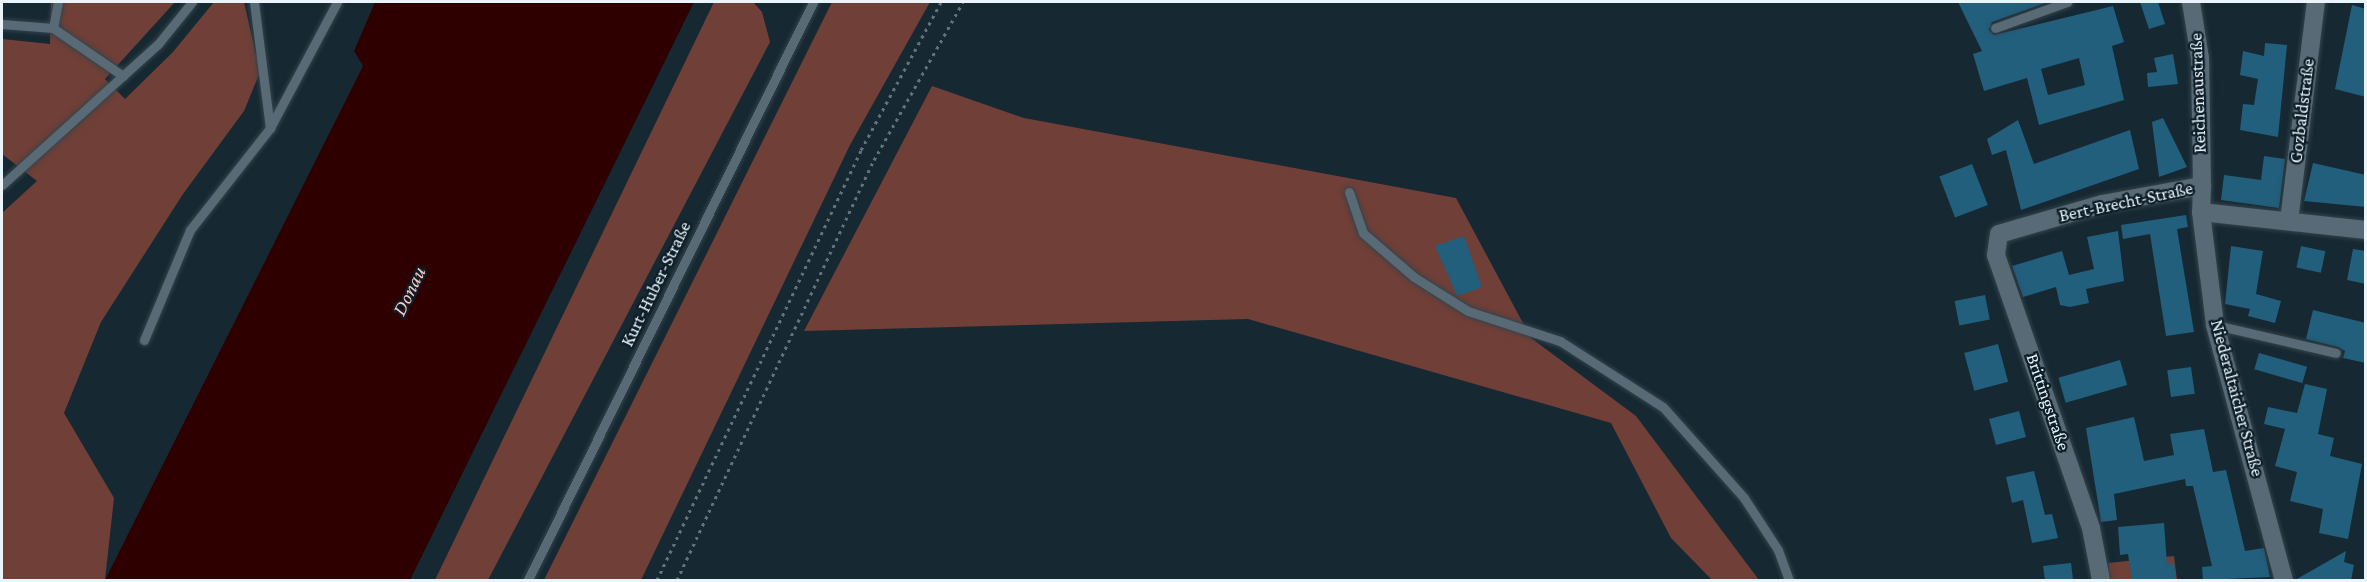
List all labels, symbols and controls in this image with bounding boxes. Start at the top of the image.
street label: Reichenaustraße [2185,33,2211,153]
street label: Gozbaldstraße [2285,58,2319,164]
street label: Bert-Brecht-Straße [2057,177,2195,227]
street label: Kurt-Huber-Straße [616,218,696,350]
water label: Donau [387,263,431,319]
street label: Niederaltaicher Straße [2206,317,2268,479]
street label: Brittingstraße [2021,351,2075,453]

